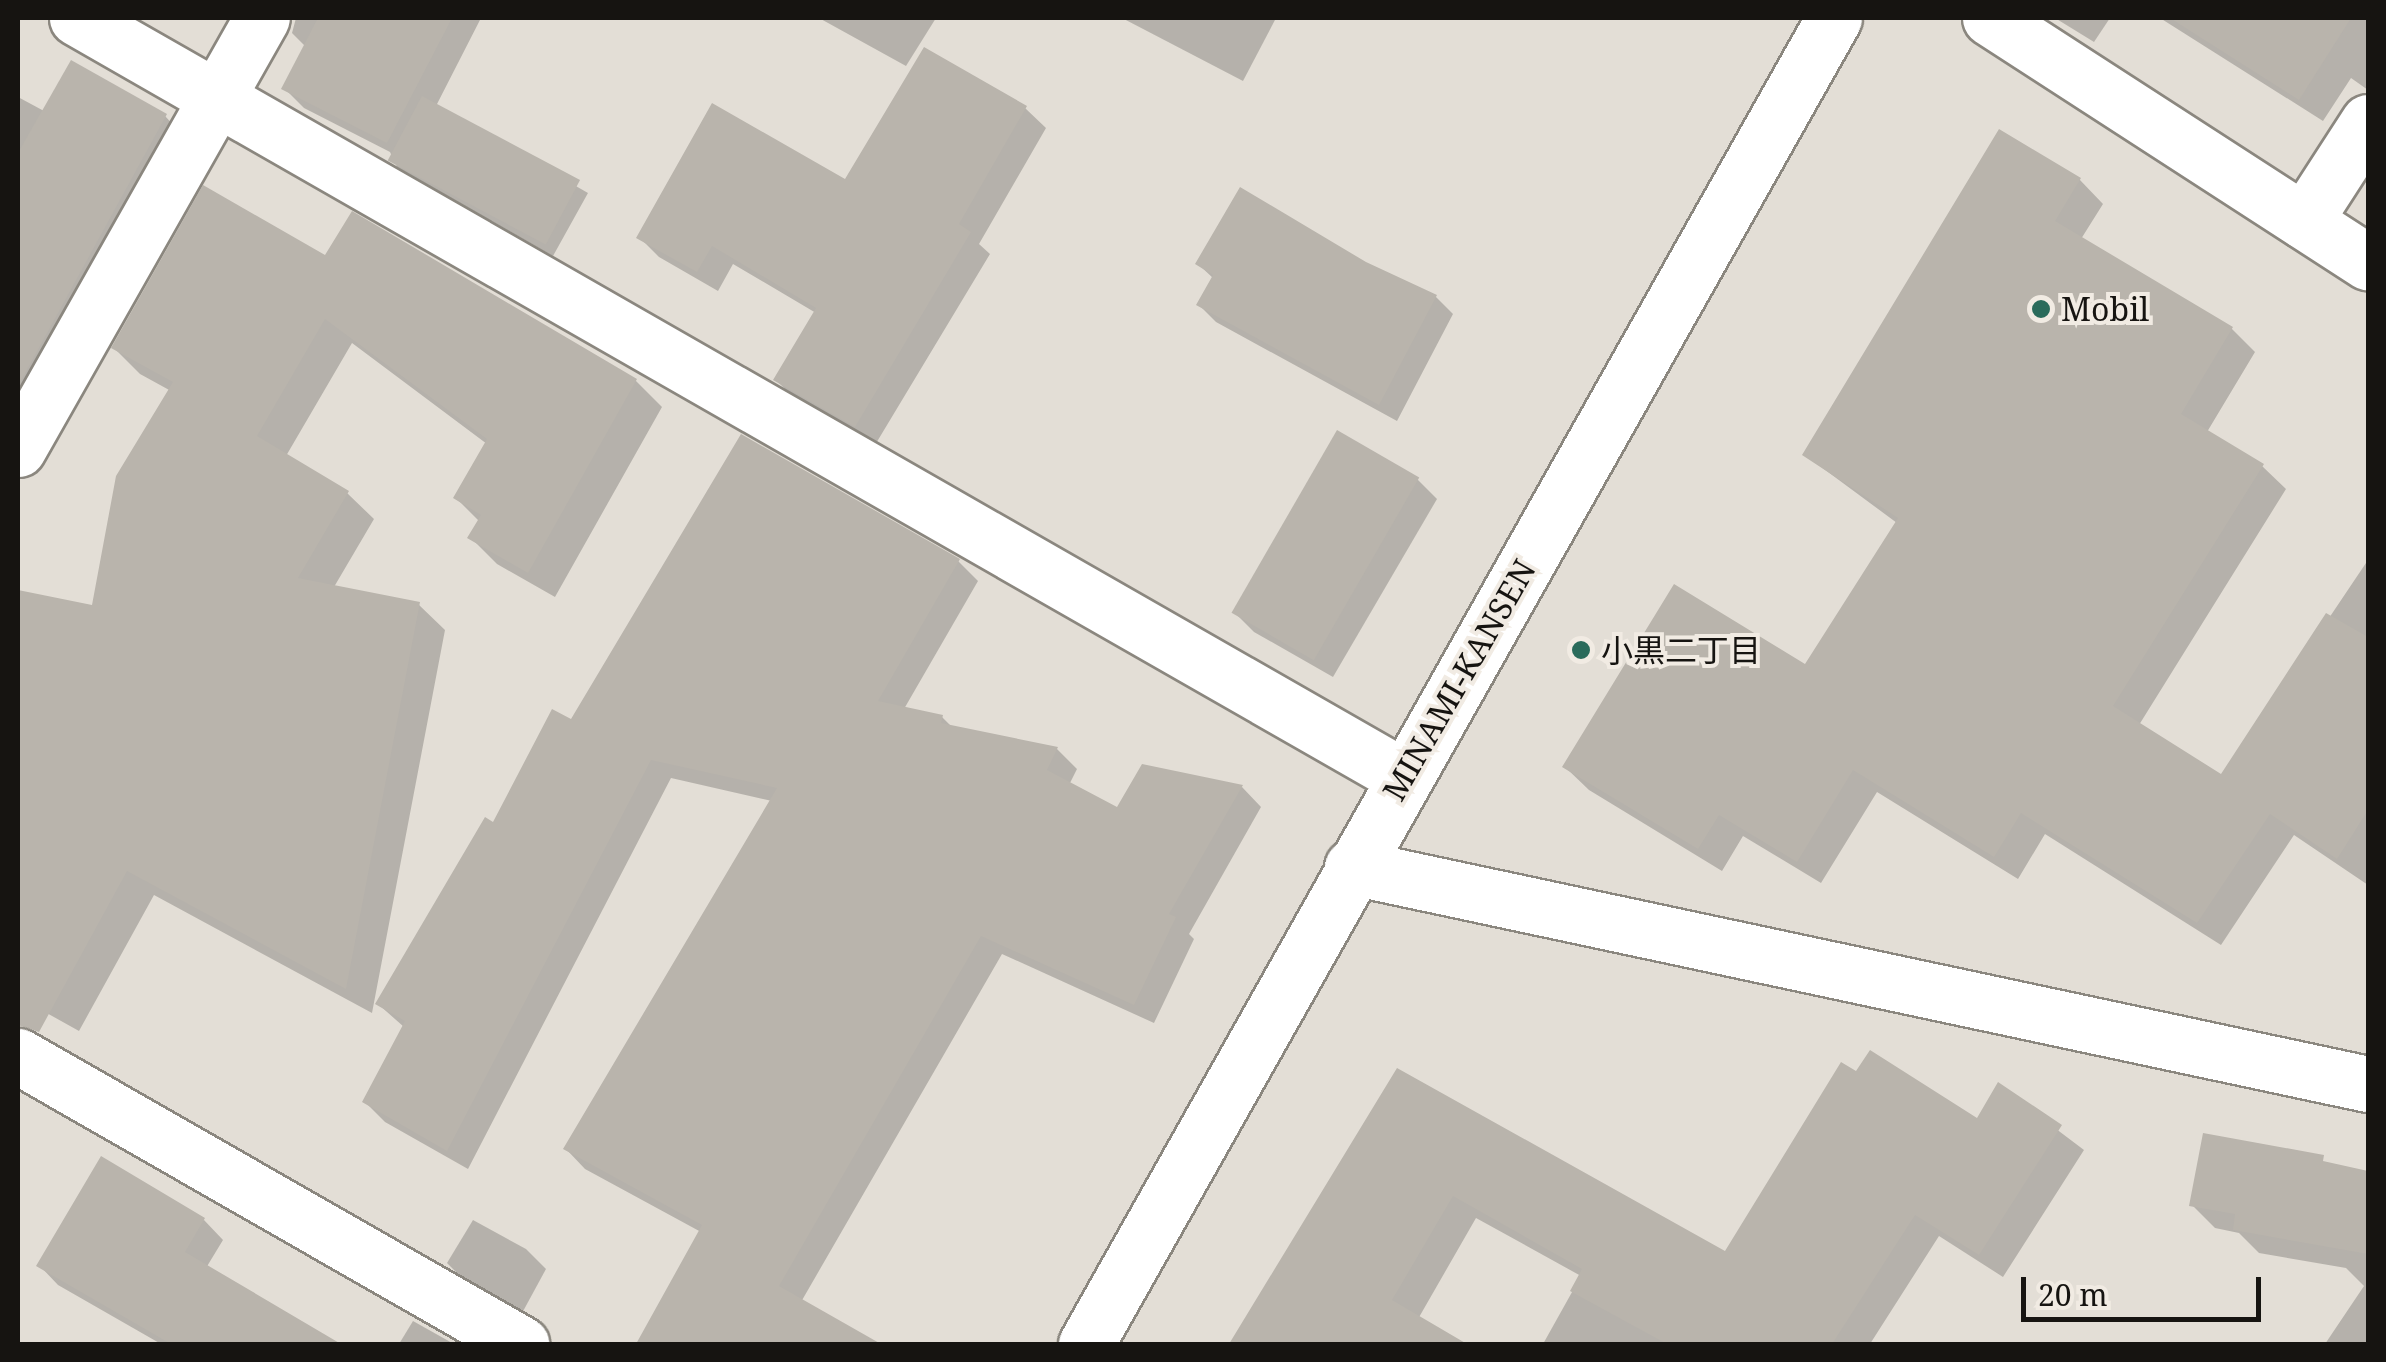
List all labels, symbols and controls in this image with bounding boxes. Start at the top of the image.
place label: Mobil [2061,290,2149,328]
marker: Mobil [2030,298,2052,320]
street label: MINAMI-KANSEN [1374,553,1544,807]
place label: 小黒二丁目 [1601,631,1761,669]
marker: 小黒二丁目 [1570,639,1592,661]
scale bar [2026,1257,2266,1319]
text: 20 m [2038,1274,2108,1315]

